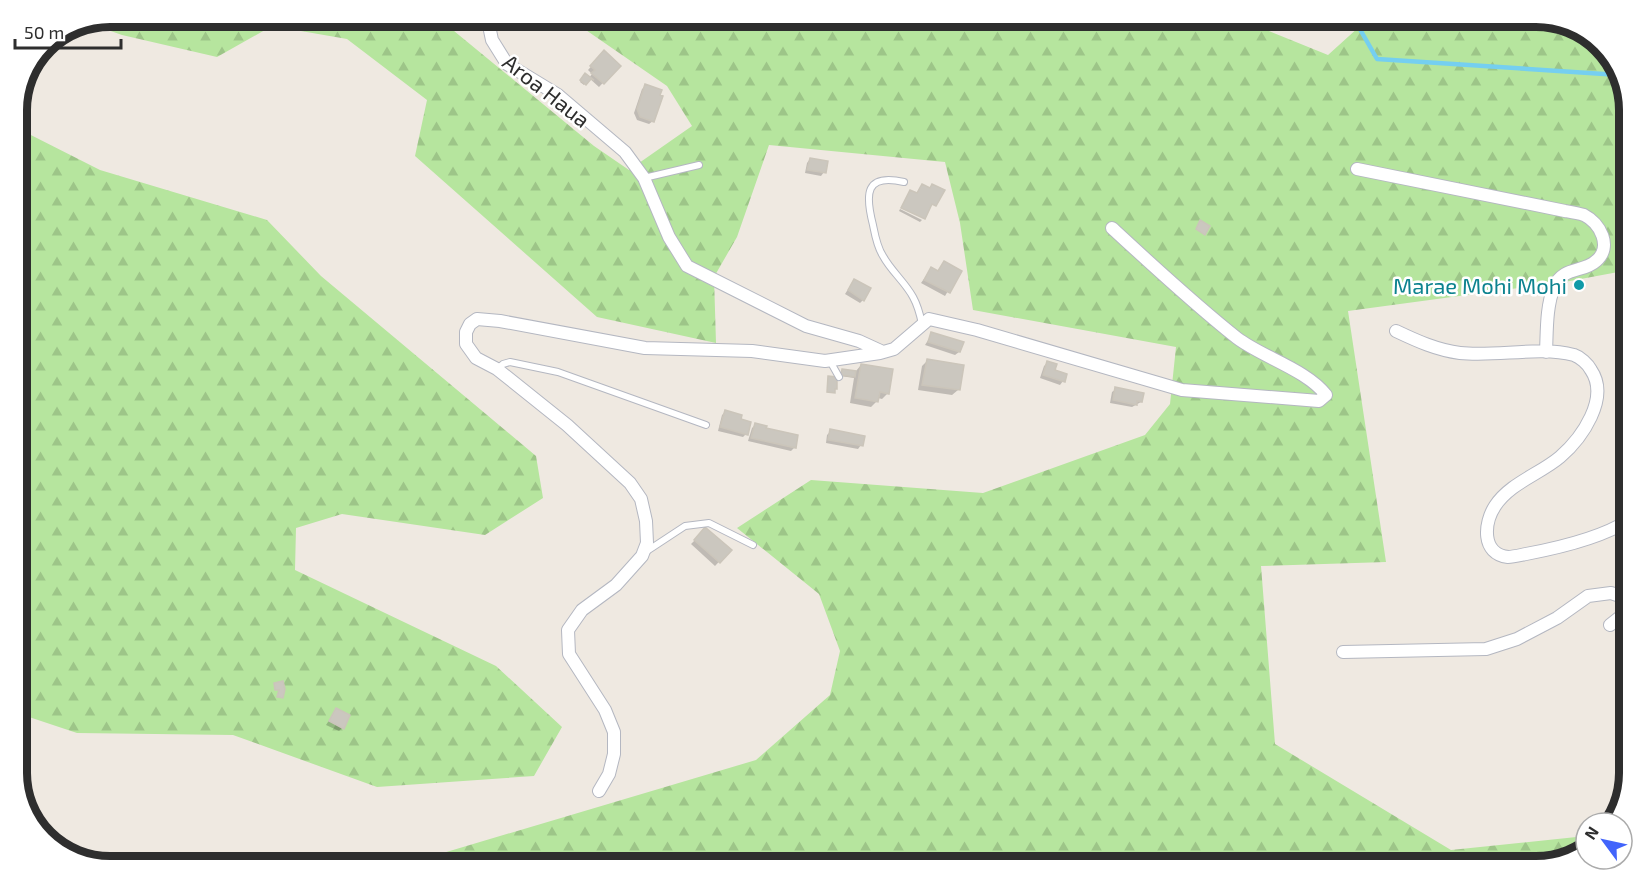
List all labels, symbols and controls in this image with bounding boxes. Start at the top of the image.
scale bar [15,12,122,50]
text: 50 m [24,21,64,43]
street label: Aroa Haua [498,48,596,132]
place label: Marae Mohi Mohi [1393,272,1567,298]
marker: Marae Mohi Mohi [1572,278,1586,292]
north arrow [1574,811,1634,871]
text: N [1580,823,1602,843]

